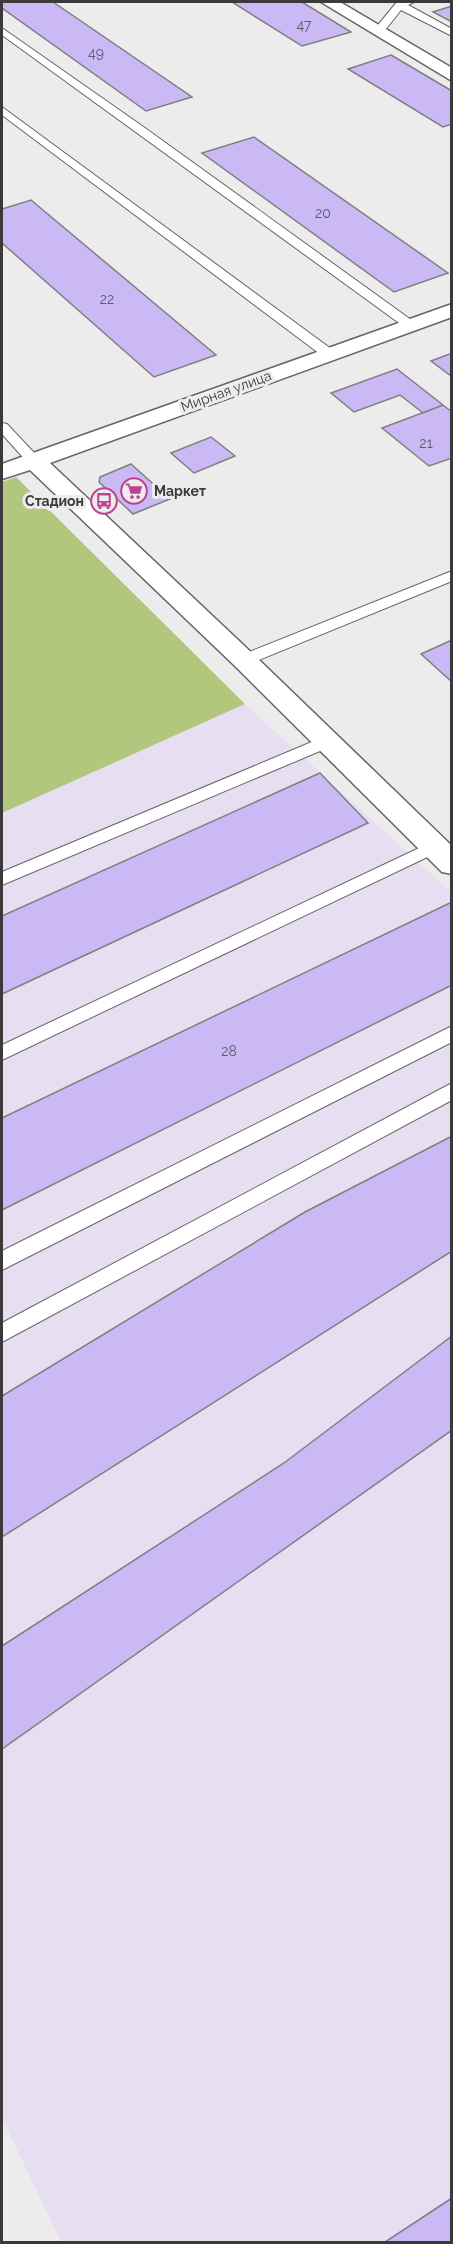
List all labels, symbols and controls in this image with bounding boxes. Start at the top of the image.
house number: 47 [296,17,312,33]
house number: 49 [88,45,104,61]
house number: 20 [315,205,331,221]
house number: 22 [100,291,114,307]
street label: Мирная улица [179,367,273,415]
house number: 21 [419,435,433,451]
supermarket icon: Маркет [119,476,149,506]
place label: Маркет [154,483,206,499]
bus stop icon: Стадион [89,486,119,516]
place label: Стадион [25,493,84,509]
house number: 28 [221,1043,237,1059]

